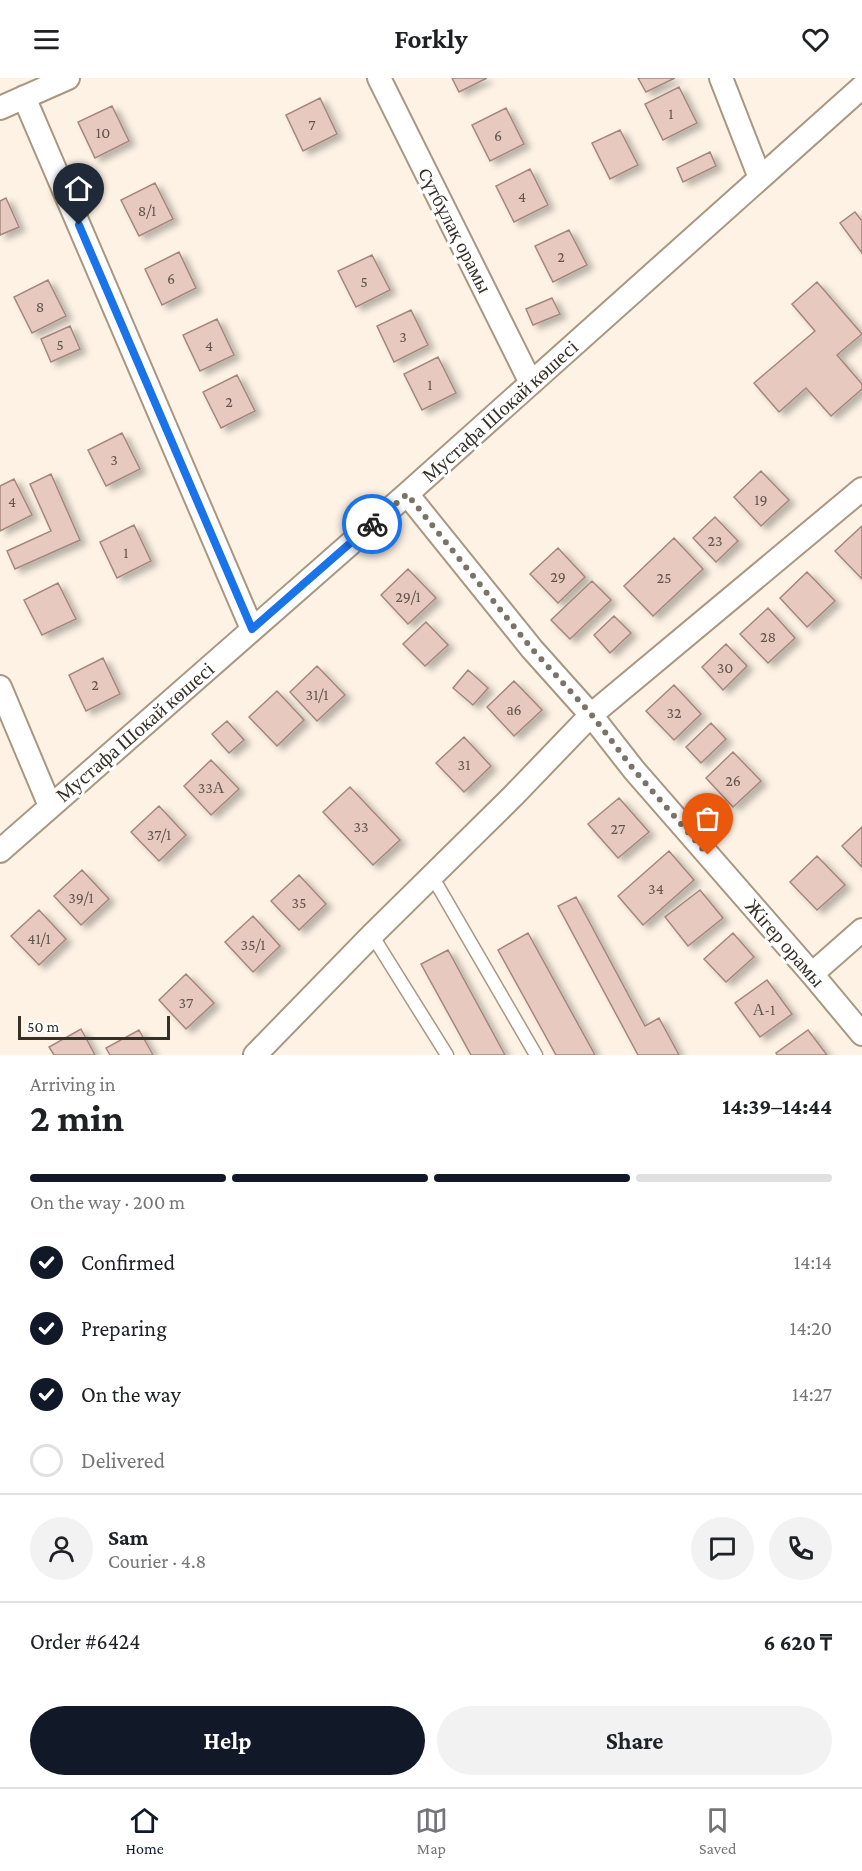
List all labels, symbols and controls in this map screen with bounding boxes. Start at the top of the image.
icon: menu [30,23,63,56]
icon: heart [799,23,832,56]
text: Forkly [394,24,468,54]
house number: 1 [668,105,674,122]
house number: 7 [308,116,316,133]
house number: 10 [96,124,110,141]
house number: 6 [494,127,502,144]
pin [53,163,104,225]
street label: Cүтбұлақ орамы [413,164,496,297]
icon: home [62,172,95,205]
house number: 4 [518,188,526,205]
house number: 8/1 [138,202,156,219]
house number: 2 [557,248,565,265]
house number: 6 [167,270,175,287]
house number: 5 [360,273,368,290]
house number: 8 [36,298,44,315]
house number: 3 [399,328,407,345]
street label: Мустафа Шокай көшесі [418,335,583,487]
house number: 5 [56,336,64,353]
house number: 4 [205,337,213,354]
house number: 1 [427,376,433,393]
house number: 2 [225,393,233,410]
house number: 3 [110,451,118,468]
house number: 19 [754,491,768,508]
house number: 4 [8,493,16,510]
courier [342,494,402,554]
icon: bike [356,508,389,541]
house number: 23 [707,532,723,549]
house number: 1 [123,544,129,561]
house number: 29 [550,568,566,585]
house number: 25 [656,569,672,586]
house number: 29/1 [395,588,421,605]
house number: 28 [760,628,776,645]
street label: Мустафа Шокай көшесі [52,657,219,807]
house number: 30 [717,659,733,676]
house number: 2 [91,676,99,693]
house number: 31/1 [306,686,328,703]
house number: а6 [506,701,522,718]
house number: 32 [666,704,682,721]
house number: 31 [458,756,470,773]
house number: 26 [725,772,741,789]
house number: 33А [198,779,225,796]
pin [682,793,733,855]
icon: bag [691,802,724,835]
house number: 33 [353,818,369,835]
house number: 27 [611,820,626,837]
house number: 37/1 [147,826,171,843]
house number: 34 [648,880,664,897]
house number: 39/1 [68,889,94,906]
house number: 35 [291,894,307,911]
street label: Жігер орамы [740,895,829,992]
house number: 41/1 [27,930,51,947]
house number: 35/1 [240,936,266,953]
house number: 37 [179,994,194,1011]
house number: А-1 [753,1001,775,1018]
scale bar [18,1013,170,1040]
text: 50 m [27,1018,59,1035]
text: Arriving in [30,1073,115,1095]
text: 14:39–14:44 [722,1094,832,1119]
text: 2 min [30,1096,124,1139]
text: On the way · 200 m [30,1191,185,1213]
icon: check [30,1246,63,1279]
text: Confirmed [81,1250,175,1275]
text: 14:14 [794,1251,832,1273]
icon: check [30,1312,63,1345]
text: Preparing [81,1316,167,1341]
text: 14:20 [790,1317,832,1339]
icon: check [30,1378,63,1411]
text: On the way [81,1382,181,1407]
text: 14:27 [792,1383,832,1405]
text: Delivered [81,1448,165,1473]
button: person [30,1517,93,1580]
button: chat [691,1517,754,1580]
button: phone [769,1517,832,1580]
text: Sam [108,1525,148,1550]
text: Courier · 4.8 [108,1550,206,1572]
text: Order #6424 [30,1629,141,1654]
text: 6 620 ₸ [763,1630,832,1655]
button: Help [30,1706,425,1775]
button: Share [437,1706,832,1775]
tab: Home [126,1804,164,1857]
tab: Map [415,1804,448,1857]
tab: Saved [699,1804,736,1857]

